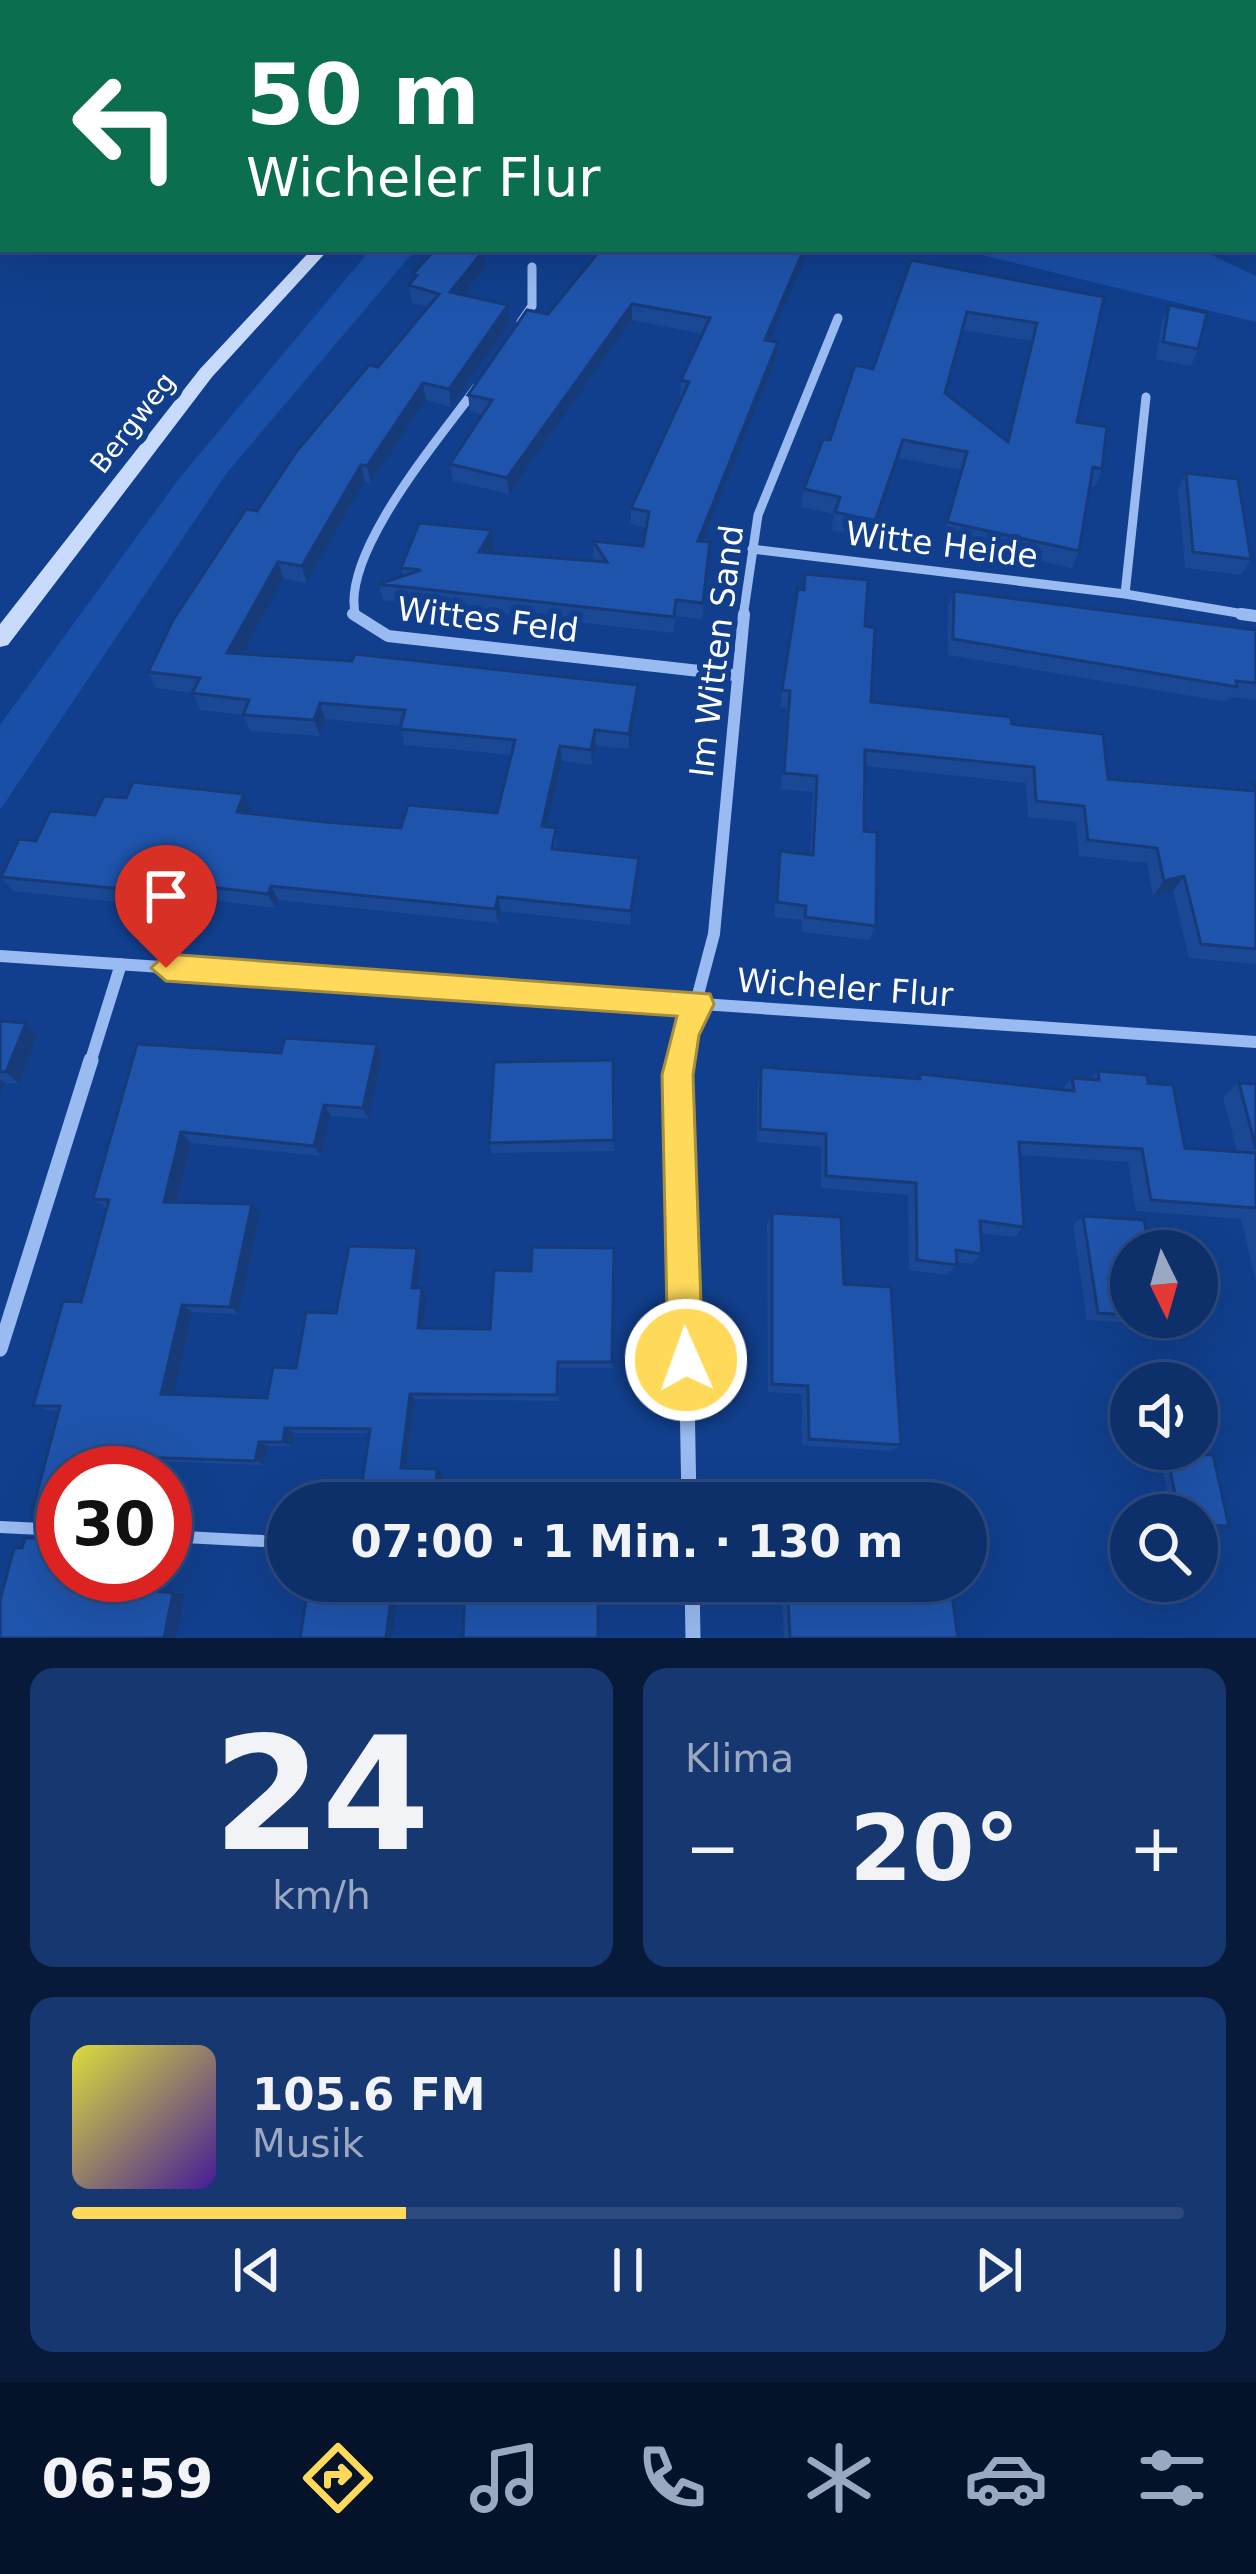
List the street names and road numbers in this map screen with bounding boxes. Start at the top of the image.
street label: Bergweg [84,366,181,479]
street label: Witte Heide [844,513,1040,576]
street label: Im Witten Sand [682,523,751,780]
street label: Wittes Feld [395,589,581,650]
street label: Wicheler Flur [736,960,955,1015]

